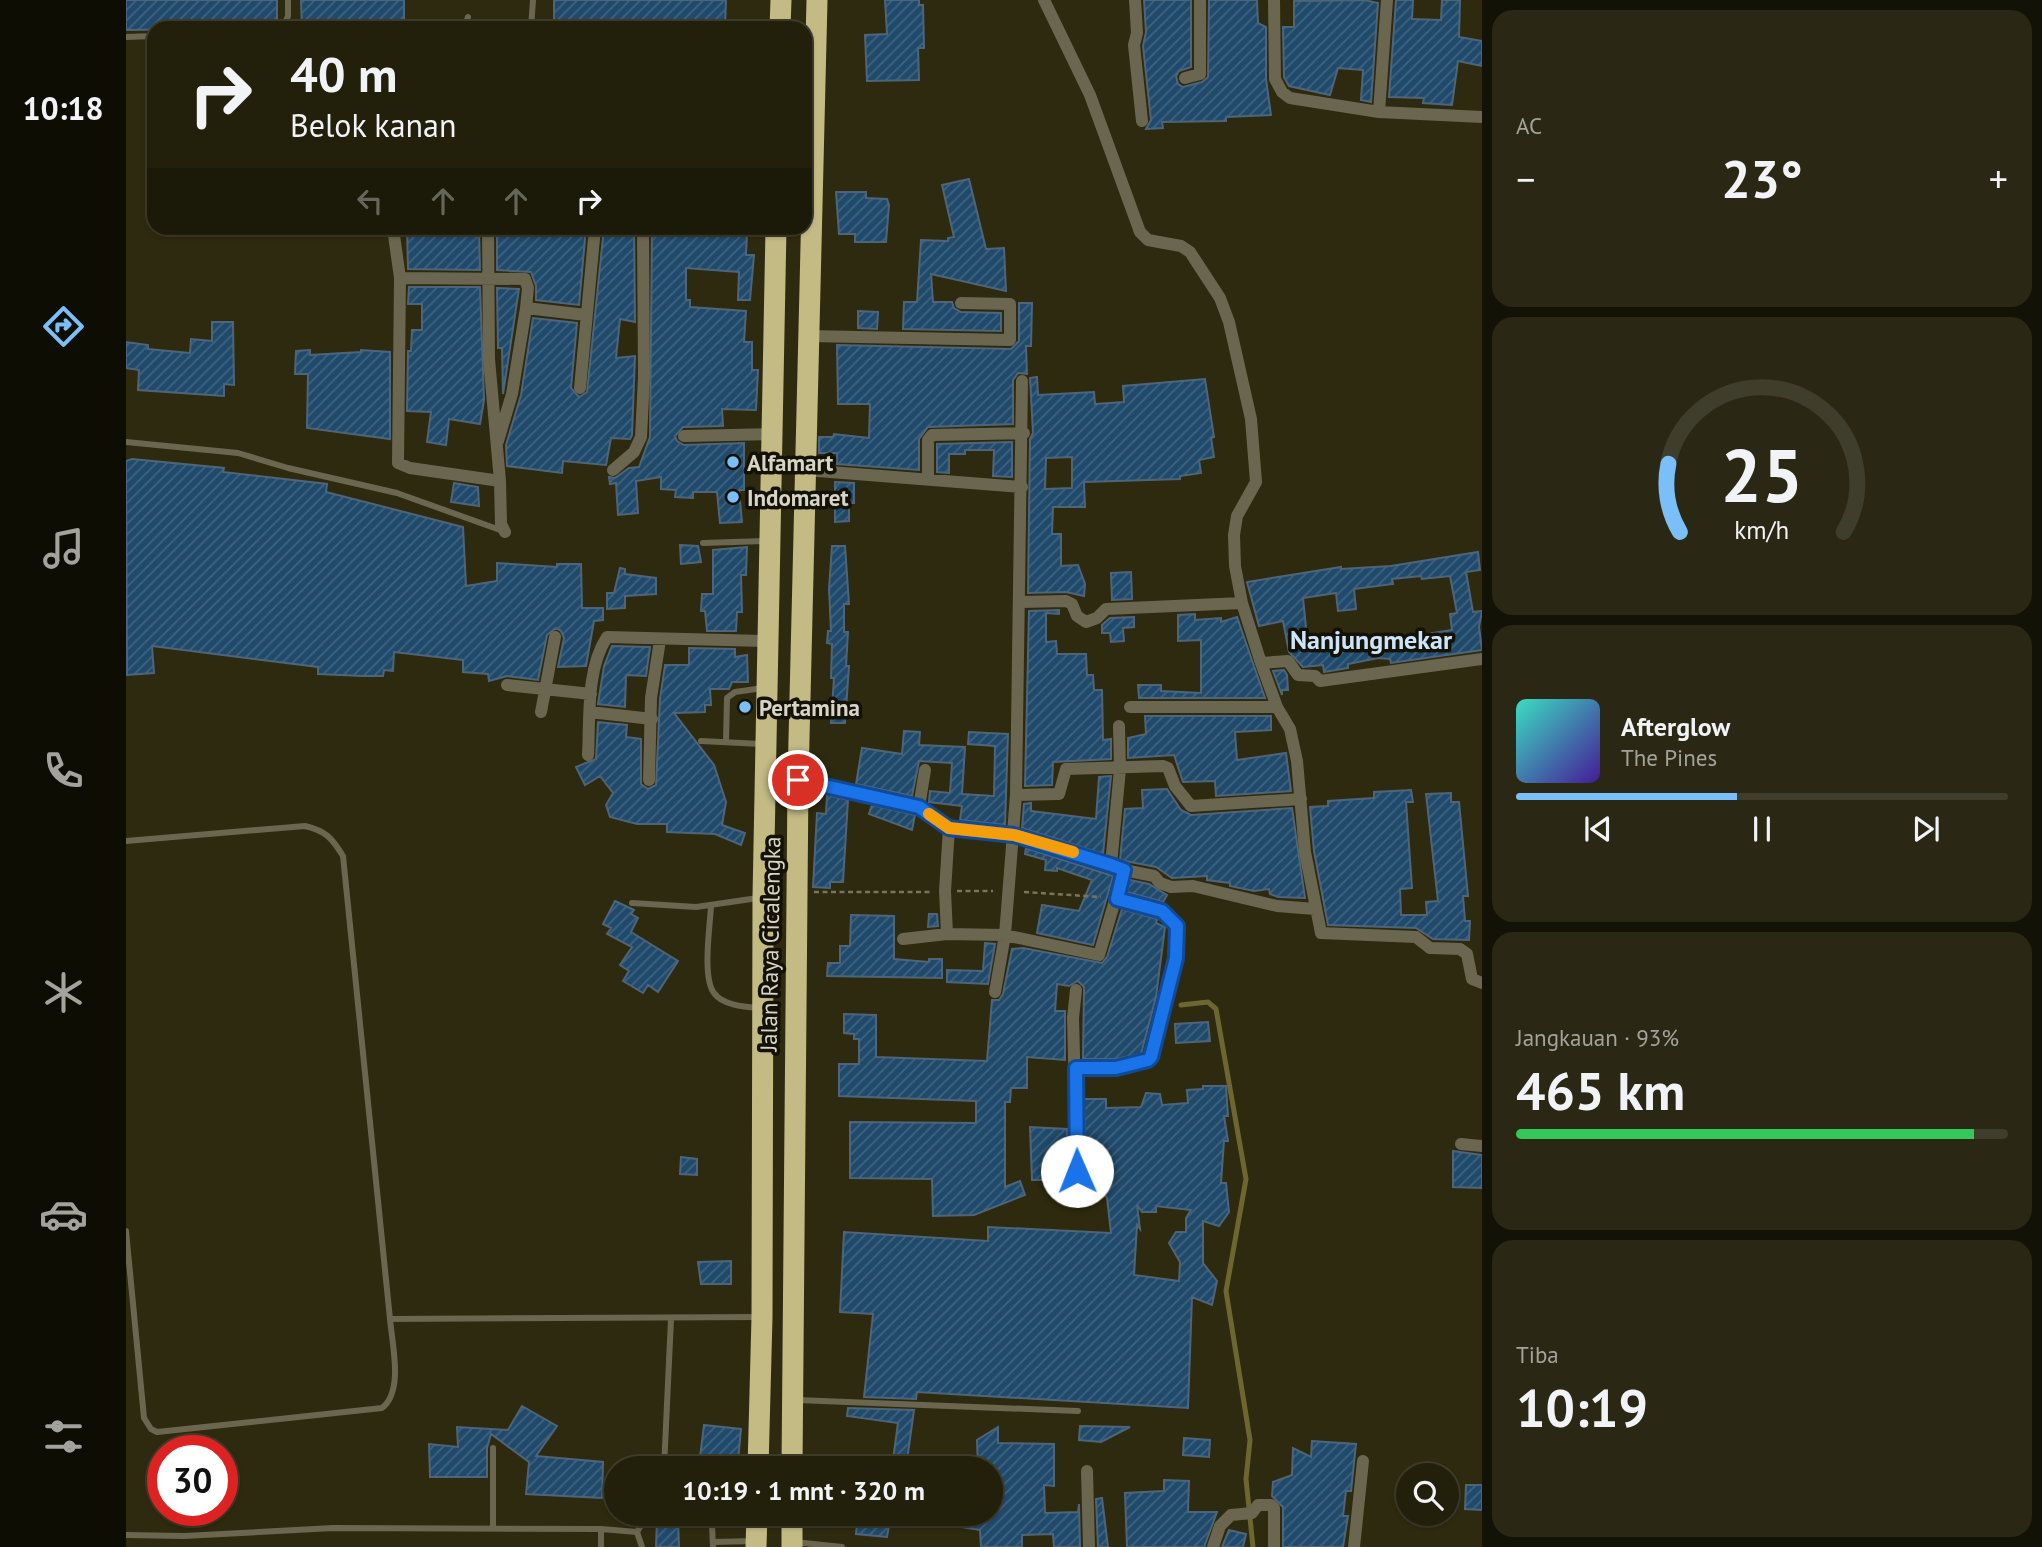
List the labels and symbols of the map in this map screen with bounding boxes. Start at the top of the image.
place label: Alfamart [747,448,833,477]
marker: Alfamart [725,454,741,470]
place label: Indomaret [747,483,849,512]
marker: Indomaret [725,489,741,505]
district label: Nanjungmekar [1290,623,1453,656]
place label: Pertamina [759,693,860,722]
marker: Pertamina [737,699,753,715]
pin [768,750,828,810]
street label: Jalan Raya Cicalengka [754,836,786,1053]
position arrow [1040,1134,1114,1208]
speed limit sign: 30 [147,1435,238,1526]

